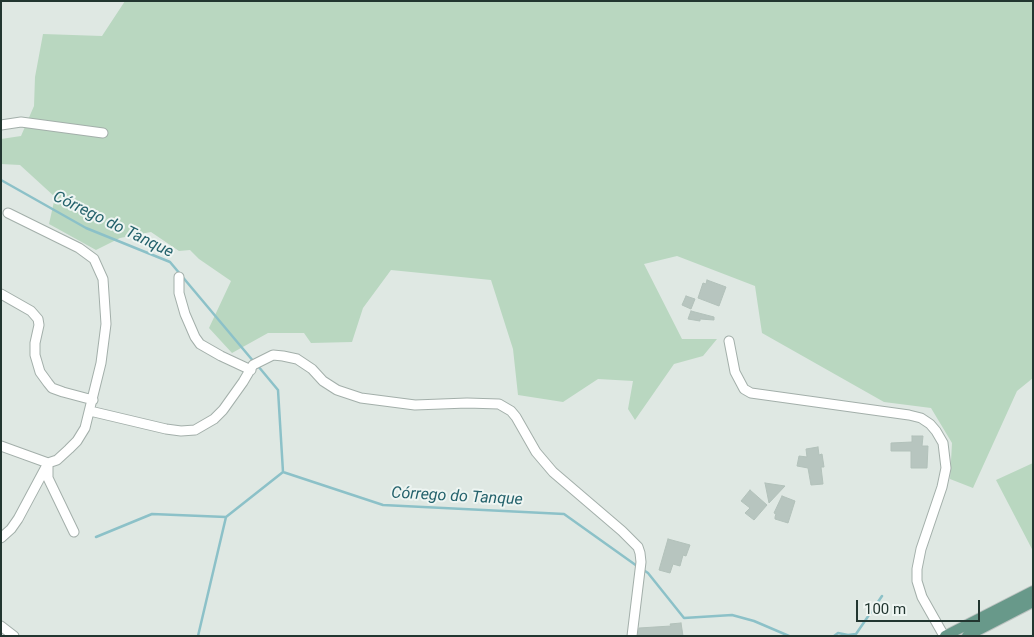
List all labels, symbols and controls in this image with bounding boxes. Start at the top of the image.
water label: Córrego do Tanque [50,188,176,262]
water label: Córrego do Tanque [391,484,523,510]
scale bar [859,590,983,622]
text: 100 m [864,600,906,618]

